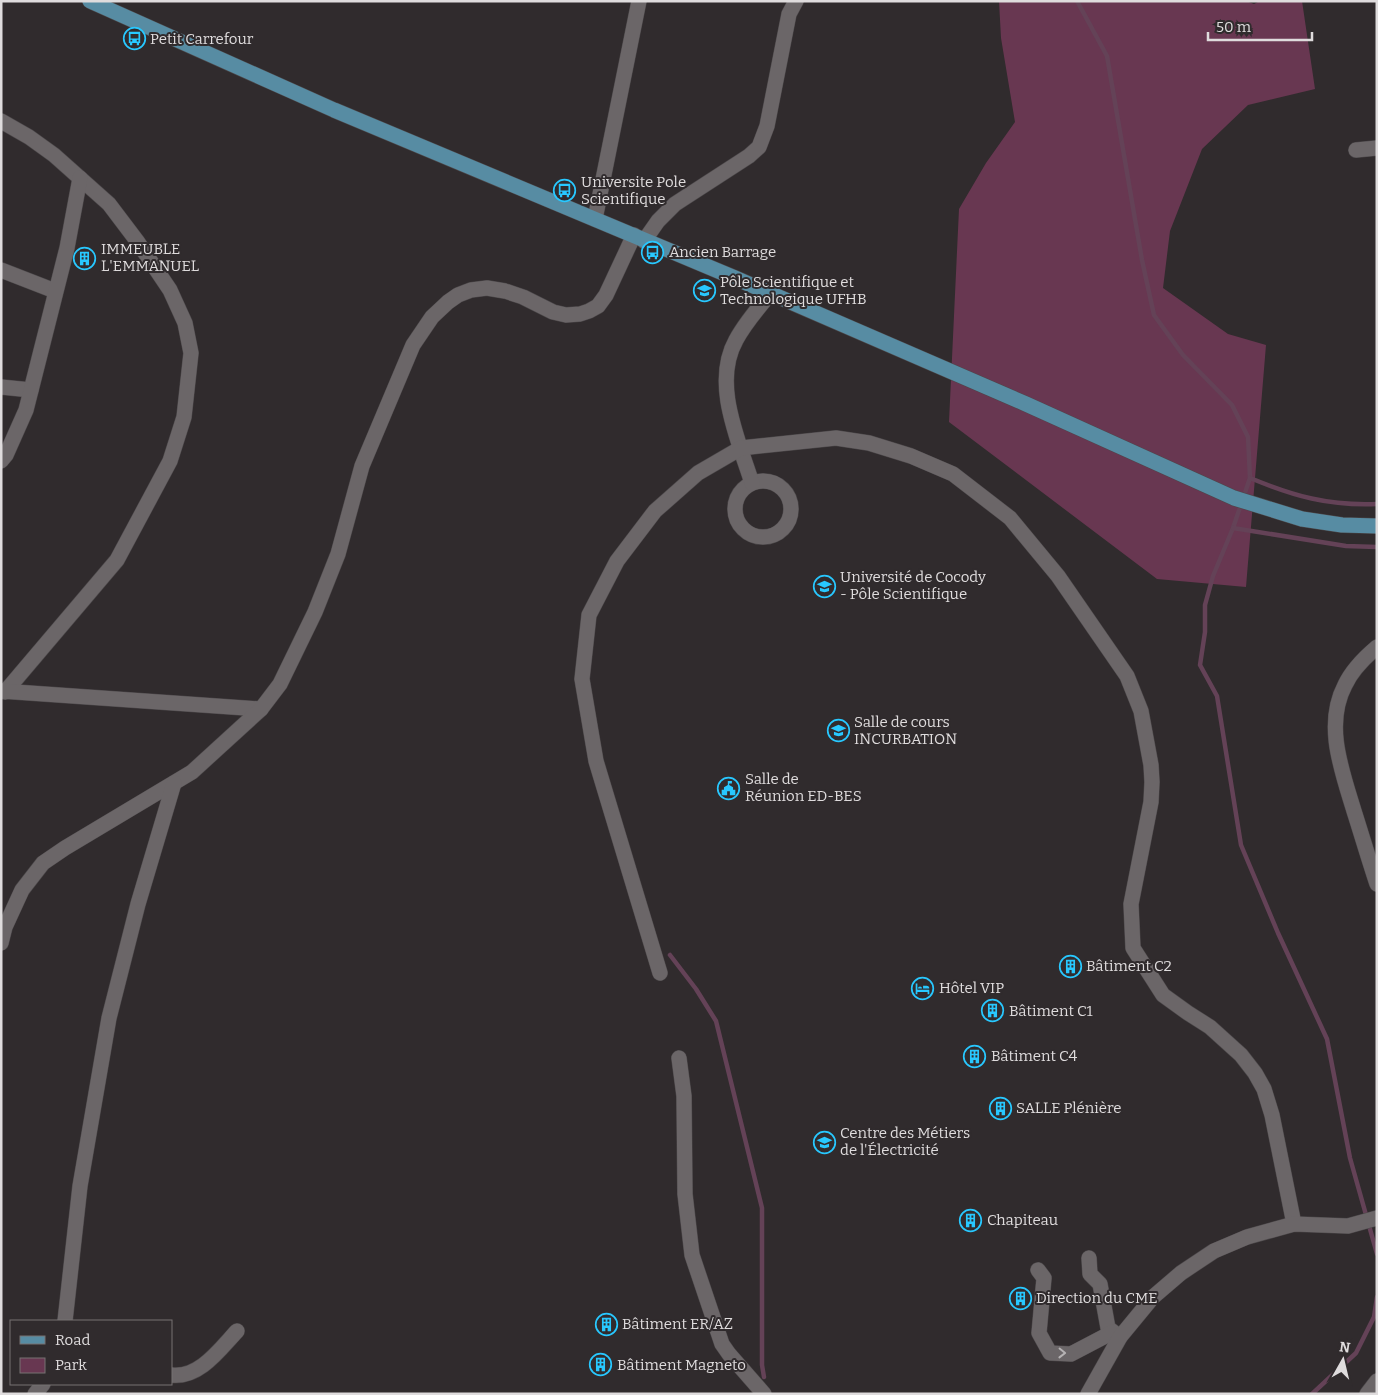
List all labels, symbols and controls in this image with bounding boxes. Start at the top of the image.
scale bar [1208,10,1312,42]
text: 50 m [1216,18,1252,36]
bus stop icon: Petit Carrefour [122,27,146,51]
place label: Petit Carrefour [150,30,254,48]
place label: Universite Pole Scientifique [581,173,686,208]
bus stop icon: Universite Pole Scientifique [553,179,577,203]
place label: IMMEUBLE L'EMMANUEL [101,240,199,275]
bus stop icon: Ancien Barrage [641,240,665,264]
place label: Ancien Barrage [669,243,776,261]
building icon: IMMEUBLE L'EMMANUEL [73,246,97,270]
place label: Pôle Scientifique et Technologique UFHB [720,273,867,308]
school or university icon: Pôle Scientifique et Technologique UFHB [692,279,716,303]
place label: Université de Cocody - Pôle Scientifique [840,568,986,603]
school or university icon: Université de Cocody - Pôle Scientifique [812,574,836,598]
place label: Salle de cours INCURBATION [854,713,957,748]
school or university icon: Salle de cours INCURBATION [826,719,850,743]
place label: Salle de Réunion ED-BES [745,770,862,805]
public building icon: Salle de Réunion ED-BES [717,776,741,800]
building icon: Bâtiment C2 [1058,954,1082,978]
place label: Bâtiment C2 [1086,957,1172,975]
hotel icon: Hôtel VIP [911,976,935,1000]
place label: Hôtel VIP [939,979,1004,997]
building icon: Bâtiment C1 [981,999,1005,1023]
place label: Bâtiment C1 [1009,1002,1093,1020]
building icon: Bâtiment C4 [963,1044,987,1068]
place label: Bâtiment C4 [991,1047,1078,1065]
building icon: SALLE Plénière [988,1096,1012,1120]
place label: SALLE Plénière [1016,1099,1122,1117]
place label: Centre des Métiers de l'Électricité [840,1124,970,1159]
school or university icon: Centre des Métiers de l'Électricité [812,1130,836,1154]
building icon: Chapiteau [959,1208,983,1232]
place label: Chapiteau [987,1211,1058,1229]
building icon: Direction du CME [1008,1286,1032,1310]
place label: Direction du CME [1036,1289,1158,1307]
building icon: Bâtiment ER/AZ [594,1312,618,1336]
place label: Bâtiment ER/AZ [622,1315,733,1333]
legend [10,1320,172,1385]
text: Road [55,1331,90,1349]
north arrow [1318,1335,1368,1385]
text: N [1338,1338,1351,1357]
one-way arrow [1058,1348,1066,1359]
building icon: Bâtiment Magneto [589,1353,613,1377]
text: Park [55,1356,87,1374]
place label: Bâtiment Magneto [617,1356,746,1374]

